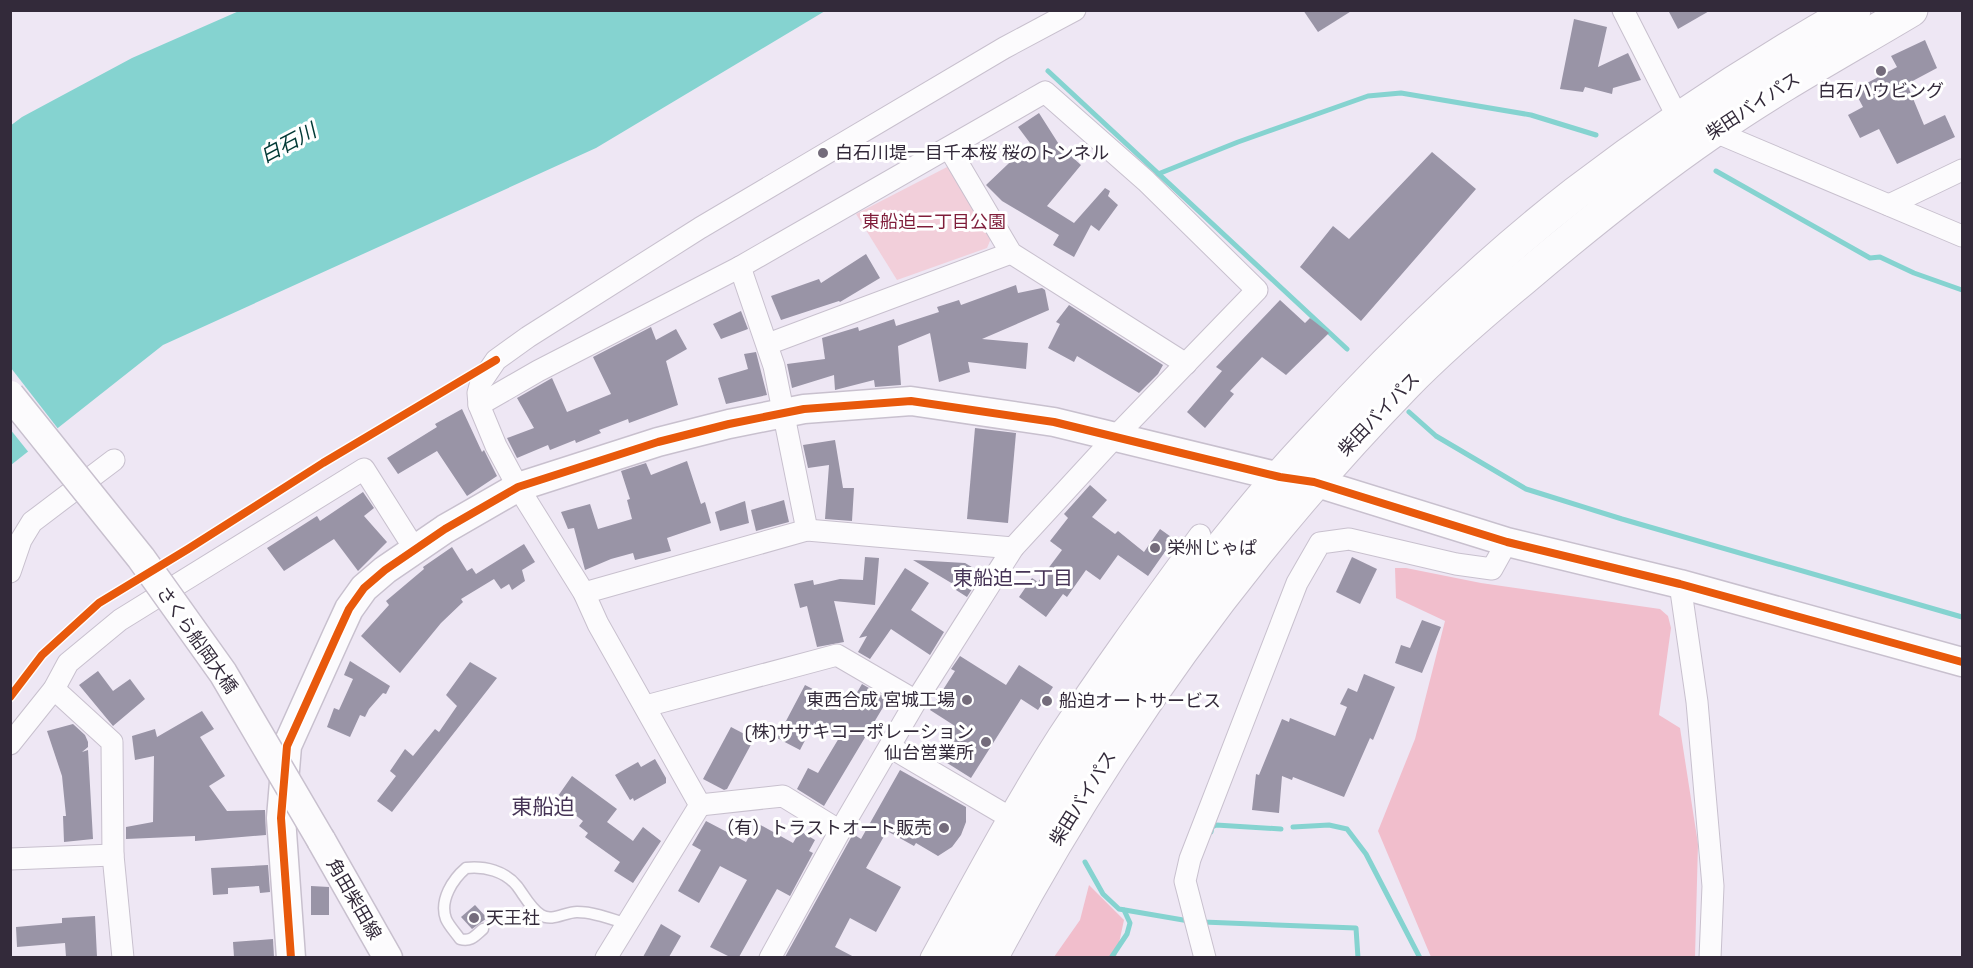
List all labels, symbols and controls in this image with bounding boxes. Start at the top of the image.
marker: 白石ハウビング [1874,64,1888,78]
street label: 柴田バイパス [1701,67,1804,145]
place label: 白石ハウビング [1818,79,1944,102]
water label: 白石川 [255,116,322,169]
place label: 白石川堤一目千本桜 桜のトンネル [835,141,1109,164]
marker: 白石川堤一目千本桜 桜のトンネル [816,146,830,160]
park label: 東船迫二丁目公園 [862,210,1006,233]
street label: 柴田バイパス [1333,367,1424,460]
place label: 栄州じゃぱ [1167,536,1257,559]
marker: 栄州じゃぱ [1148,541,1162,555]
district label: 東船迫二丁目 [953,565,1073,591]
street label: さくら船岡大橋 [152,582,243,698]
place label: 東西合成 宮城工場 [806,688,955,711]
place label: 船迫オートサービス [1059,689,1221,712]
marker: 東西合成 宮城工場 [960,693,974,707]
marker: 船迫オートサービス [1040,694,1054,708]
place label: (株)ササキコーポレーション 仙台営業所 [745,720,974,764]
marker: (株)ササキコーポレーション 仙台営業所 [979,735,993,749]
street label: 柴田バイパス [1044,746,1121,849]
district label: 東船迫 [512,793,575,820]
place label: （有）トラストオート販売 [716,816,932,839]
marker: （有）トラストオート販売 [937,821,951,835]
street label: 角田柴田線 [322,854,387,943]
place label: 天王社 [486,906,540,929]
marker: 天王社 [467,911,481,925]

